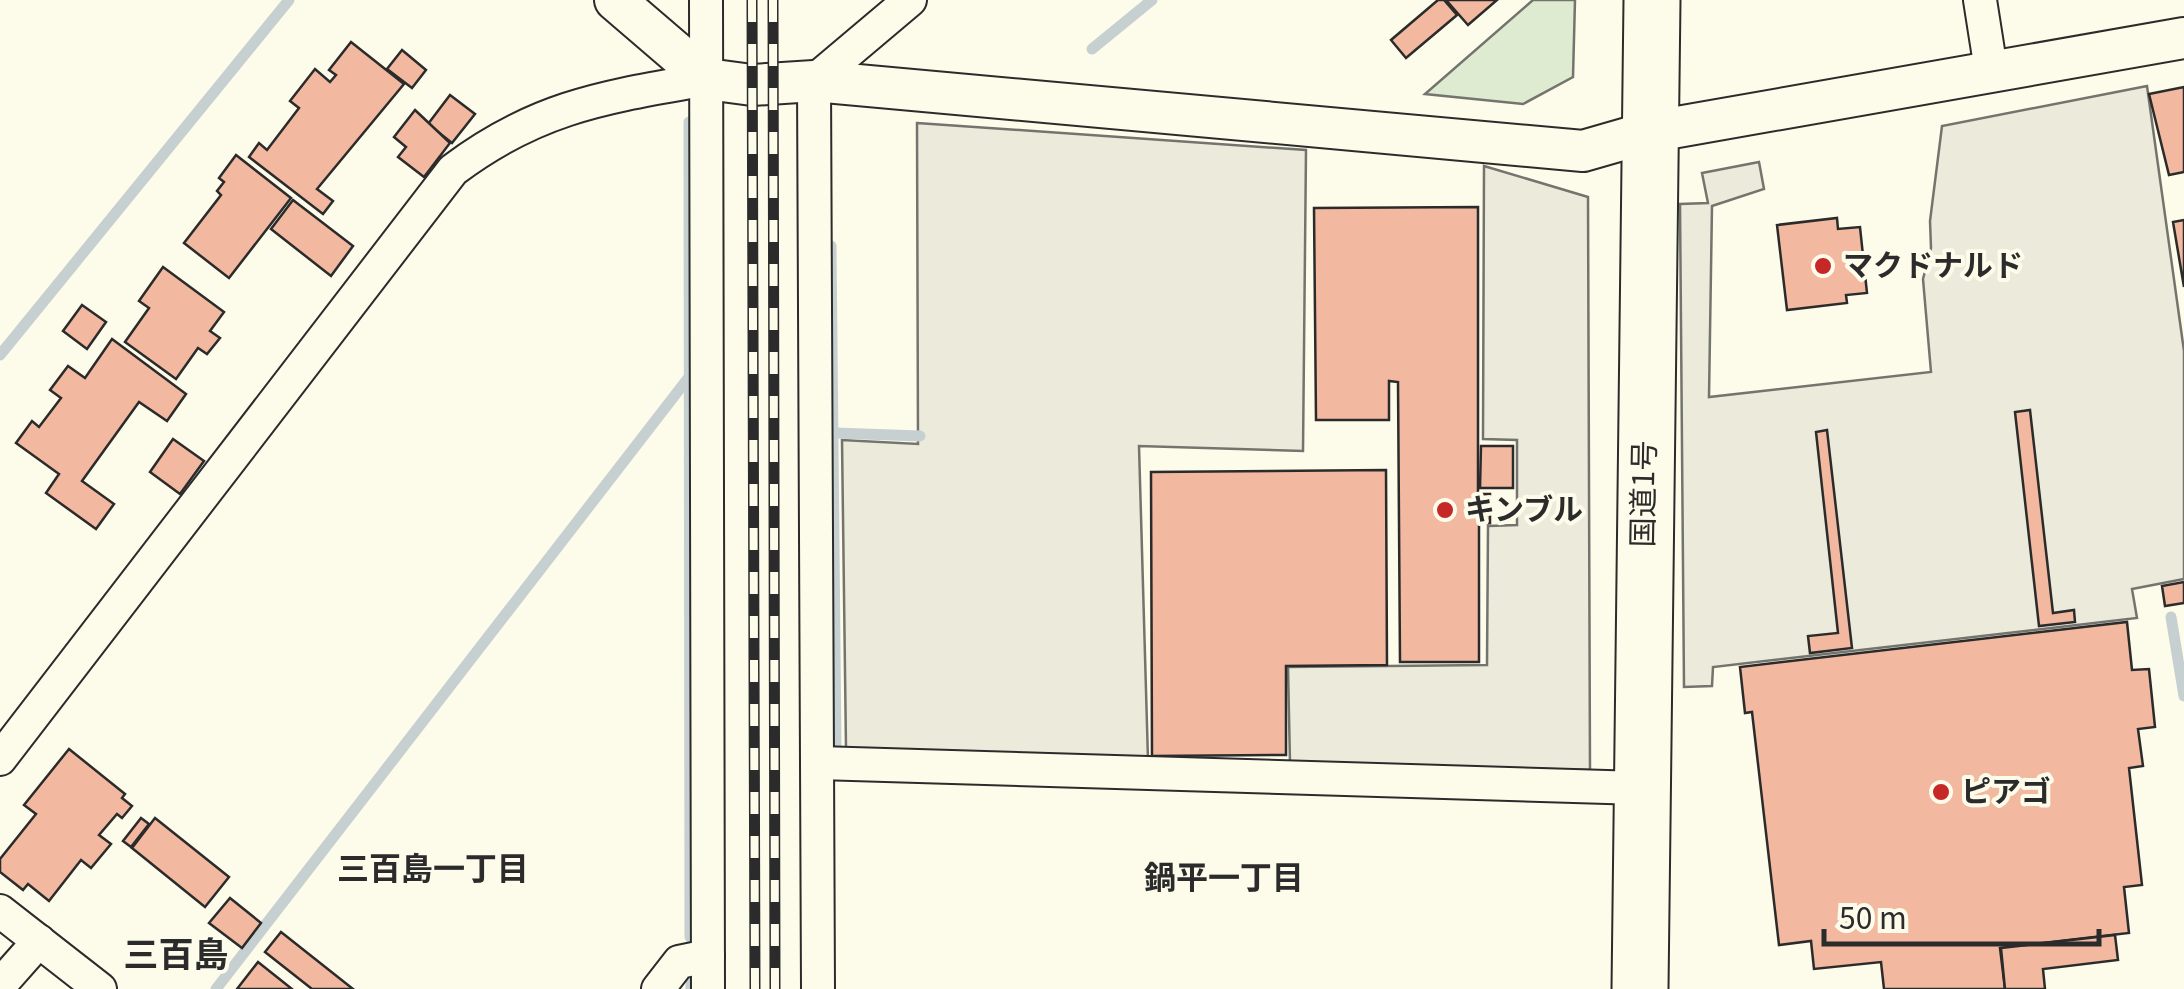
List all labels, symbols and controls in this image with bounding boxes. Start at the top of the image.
place label: マクドナルド [1843,241,2023,285]
marker: マクドナルド [1812,255,1834,277]
street label: 国道1号 [1618,440,1664,548]
place label: キンブル [1465,485,1583,529]
marker: キンブル [1434,499,1456,521]
place label: ピアゴ [1961,767,2051,811]
marker: ピアゴ [1930,781,1952,803]
district label: 三百島一丁目 [337,843,529,889]
district label: 鍋平一丁目 [1144,852,1304,898]
scale bar [1824,884,2099,946]
text: 50 m [1839,894,1907,938]
district label: 三百島 [123,926,229,977]

